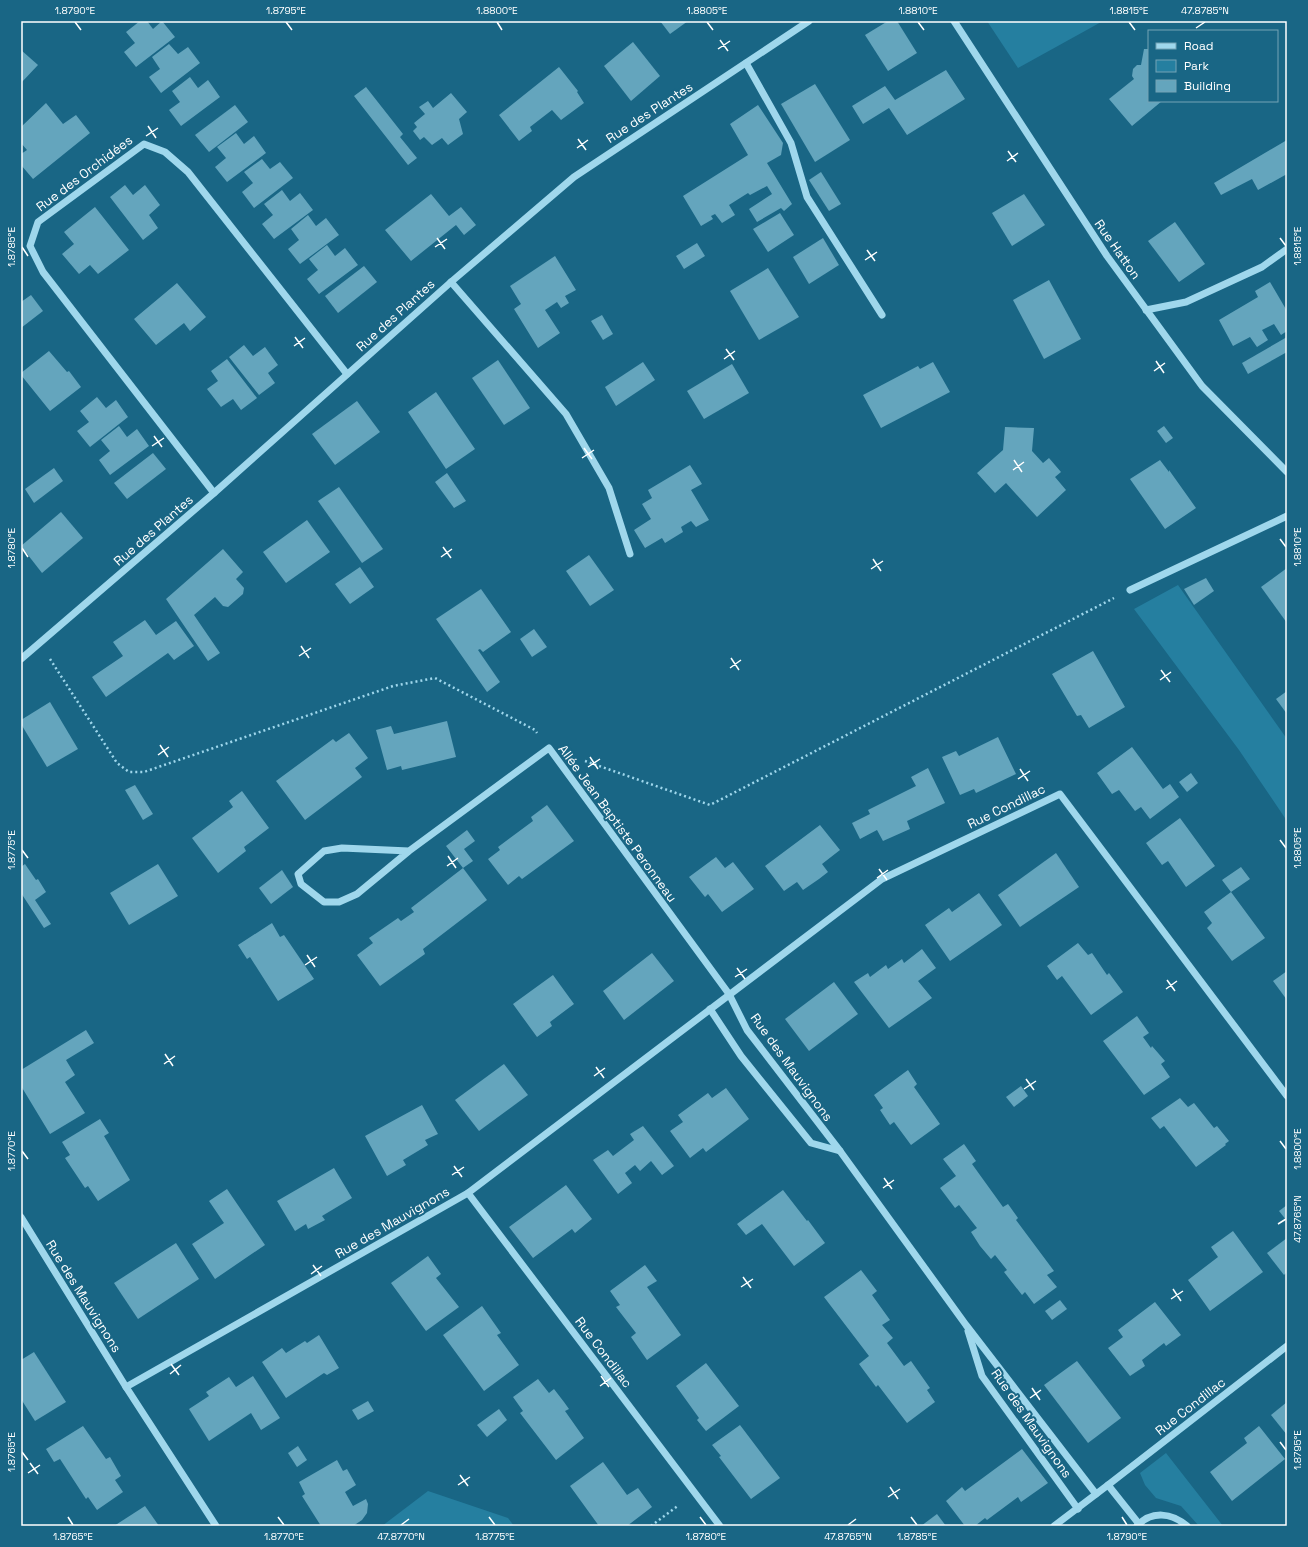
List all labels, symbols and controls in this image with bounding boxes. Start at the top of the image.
text: 1.8790°E [55,4,96,17]
text: 1.8795°E [266,4,306,17]
text: 1.8800°E [476,4,518,17]
text: 1.8805°E [686,4,728,17]
text: 1.8810°E [898,4,938,17]
text: 1.8815°E [1110,4,1149,17]
text: 47.8785°N [1181,4,1229,17]
legend [1148,30,1278,102]
text: Road [1184,38,1213,54]
text: Park [1184,58,1209,74]
street label: Rue des Plantes [603,78,696,147]
text: Building [1184,78,1231,94]
street label: Rue des Orchidées [33,132,136,215]
street label: Rue Hatton [1091,216,1144,283]
text: 1.8815°E [1291,226,1304,265]
text: 1.8785°E [5,227,18,267]
street label: Rue des Plantes [352,275,438,355]
street label: Rue des Plantes [110,491,197,570]
text: 1.8780°E [5,527,18,568]
text: 1.8810°E [1291,527,1304,567]
street label: Allée Jean Baptiste Peronneau [555,741,681,906]
street label: Rue Condillac [964,780,1048,833]
text: 1.8805°E [1291,827,1304,869]
text: 1.8775°E [5,830,18,870]
street label: Rue des Mauvignons [747,1010,837,1125]
text: 1.8800°E [1291,1128,1304,1170]
text: 1.8770°E [5,1131,18,1171]
street label: Rue des Mauvignons [332,1183,453,1262]
text: 47.8765°N [1291,1195,1304,1243]
street label: Rue des Mauvignons [42,1237,125,1356]
street label: Rue Condillac [571,1313,636,1391]
street label: Rue des Mauvignons [988,1365,1076,1481]
street label: Rue Condillac [1152,1374,1229,1439]
text: 1.8795°E [1291,1430,1304,1470]
text: 1.8765°E [5,1432,18,1472]
text: 1.8765°E [53,1530,93,1543]
text: 1.8770°E [264,1530,304,1543]
text: 47.8770°N [377,1530,425,1543]
text: 1.8775°E [475,1530,515,1543]
text: 1.8780°E [686,1530,727,1543]
text: 47.8765°N [824,1530,872,1543]
text: 1.8785°E [897,1530,937,1543]
text: 1.8790°E [1107,1530,1148,1543]

